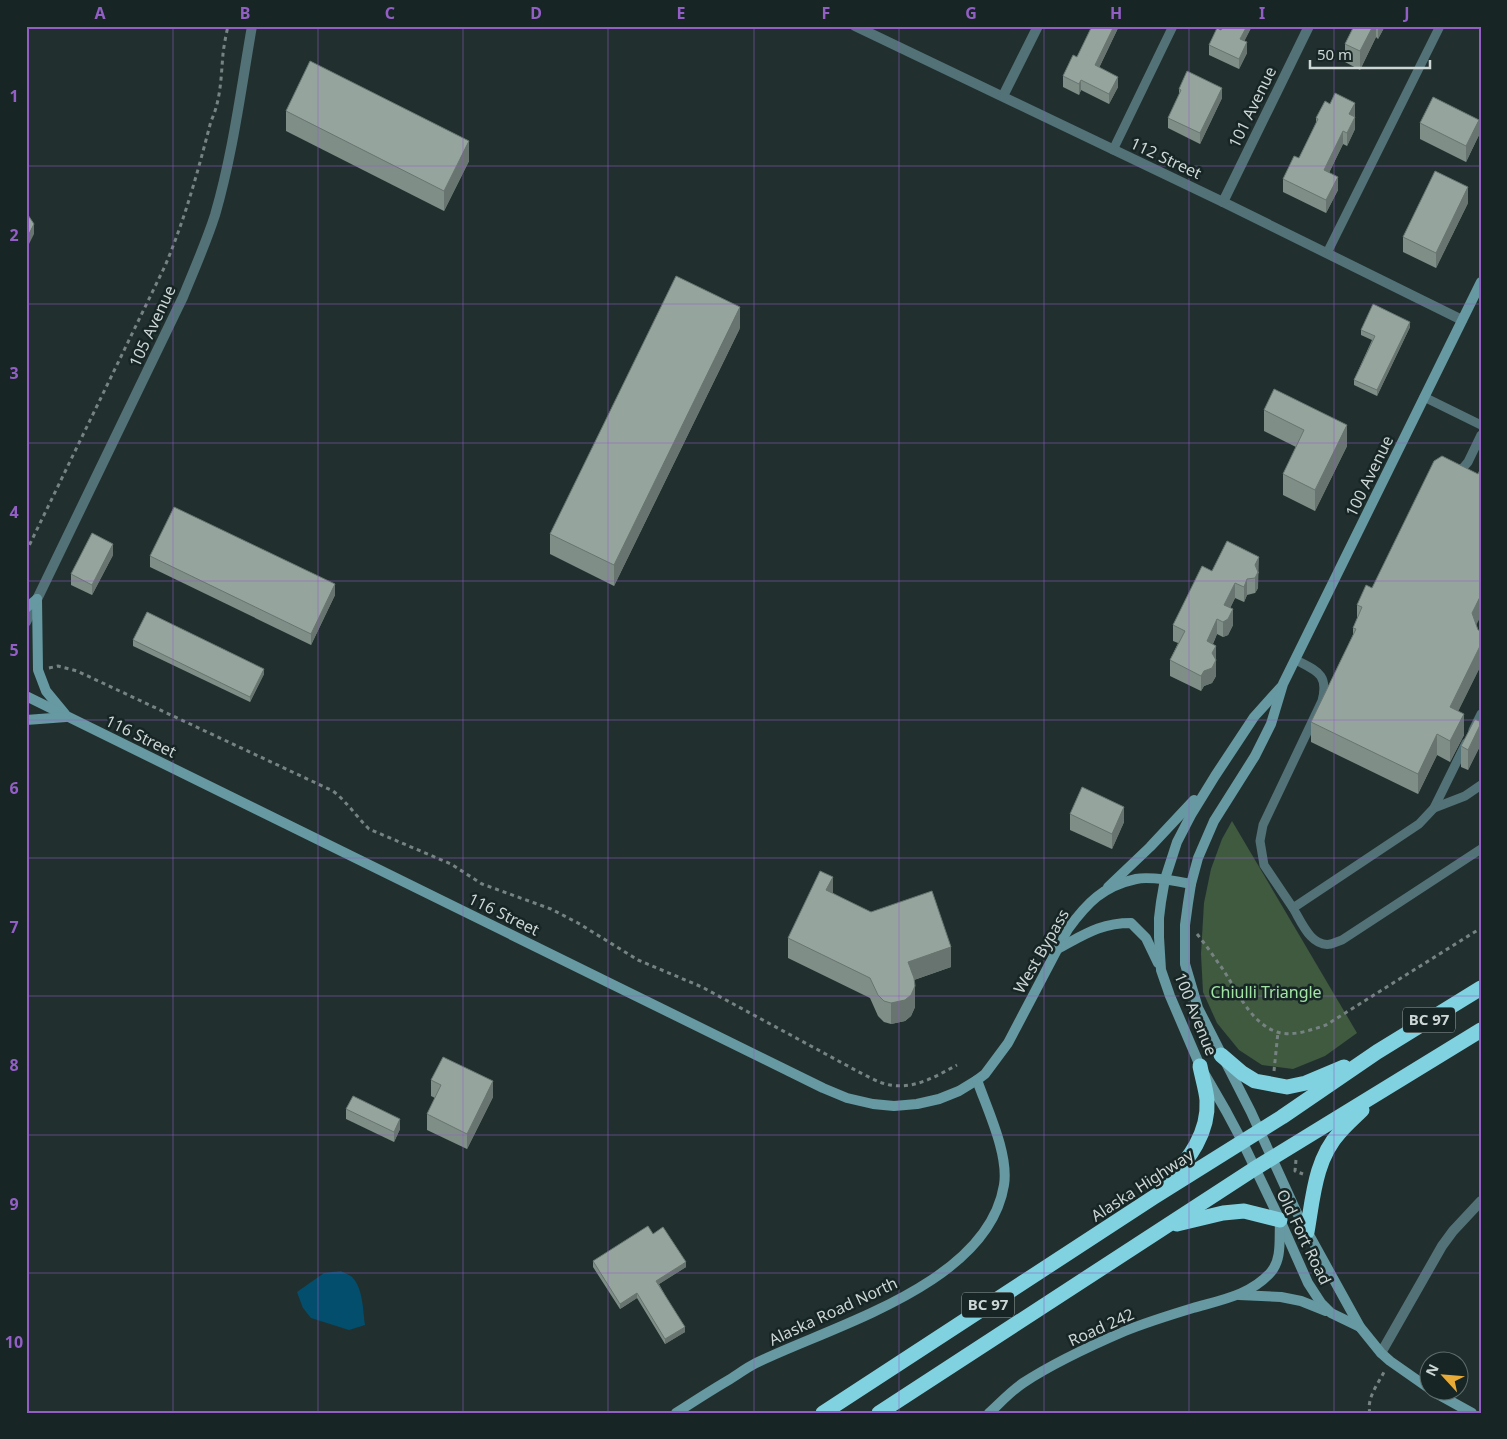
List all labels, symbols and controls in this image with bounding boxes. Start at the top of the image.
text: A [94,2,106,24]
text: B [240,2,250,24]
text: C [385,2,395,24]
text: D [530,2,542,24]
text: E [677,2,686,24]
text: F [822,2,830,24]
text: G [965,2,977,24]
text: H [1110,2,1122,24]
text: I [1259,2,1265,24]
text: J [1402,2,1410,24]
scale bar [1310,38,1430,70]
text: 50 m [1317,44,1352,64]
street label: 101 Avenue [1223,63,1281,151]
text: 1 [9,85,19,107]
street label: 112 Street [1127,132,1205,184]
text: 2 [9,224,19,246]
street label: 105 Avenue [123,282,181,370]
text: 3 [9,362,19,384]
street label: 100 Avenue [1340,432,1398,520]
text: 4 [9,501,19,523]
text: 5 [9,639,19,661]
street label: 116 Street [102,709,180,763]
text: 6 [9,777,19,799]
street label: 116 Street [465,887,543,941]
street label: West Bypass [1008,905,1074,997]
text: 7 [9,916,19,938]
street label: 100 Avenue [1169,969,1223,1059]
park label: Chiulli Triangle [1210,981,1322,1003]
road number: BC 97 [1403,1008,1455,1032]
text: 8 [9,1054,19,1076]
street label: Alaska Highway [1086,1143,1198,1226]
street label: Old Fort Road [1271,1186,1337,1288]
text: 9 [9,1193,19,1215]
street label: Alaska Road North [765,1272,901,1350]
road number: BC 97 [962,1292,1014,1318]
street label: Road 242 [1065,1303,1137,1351]
text: 10 [5,1331,23,1353]
north arrow [1420,1352,1470,1402]
text: N [1421,1361,1443,1379]

